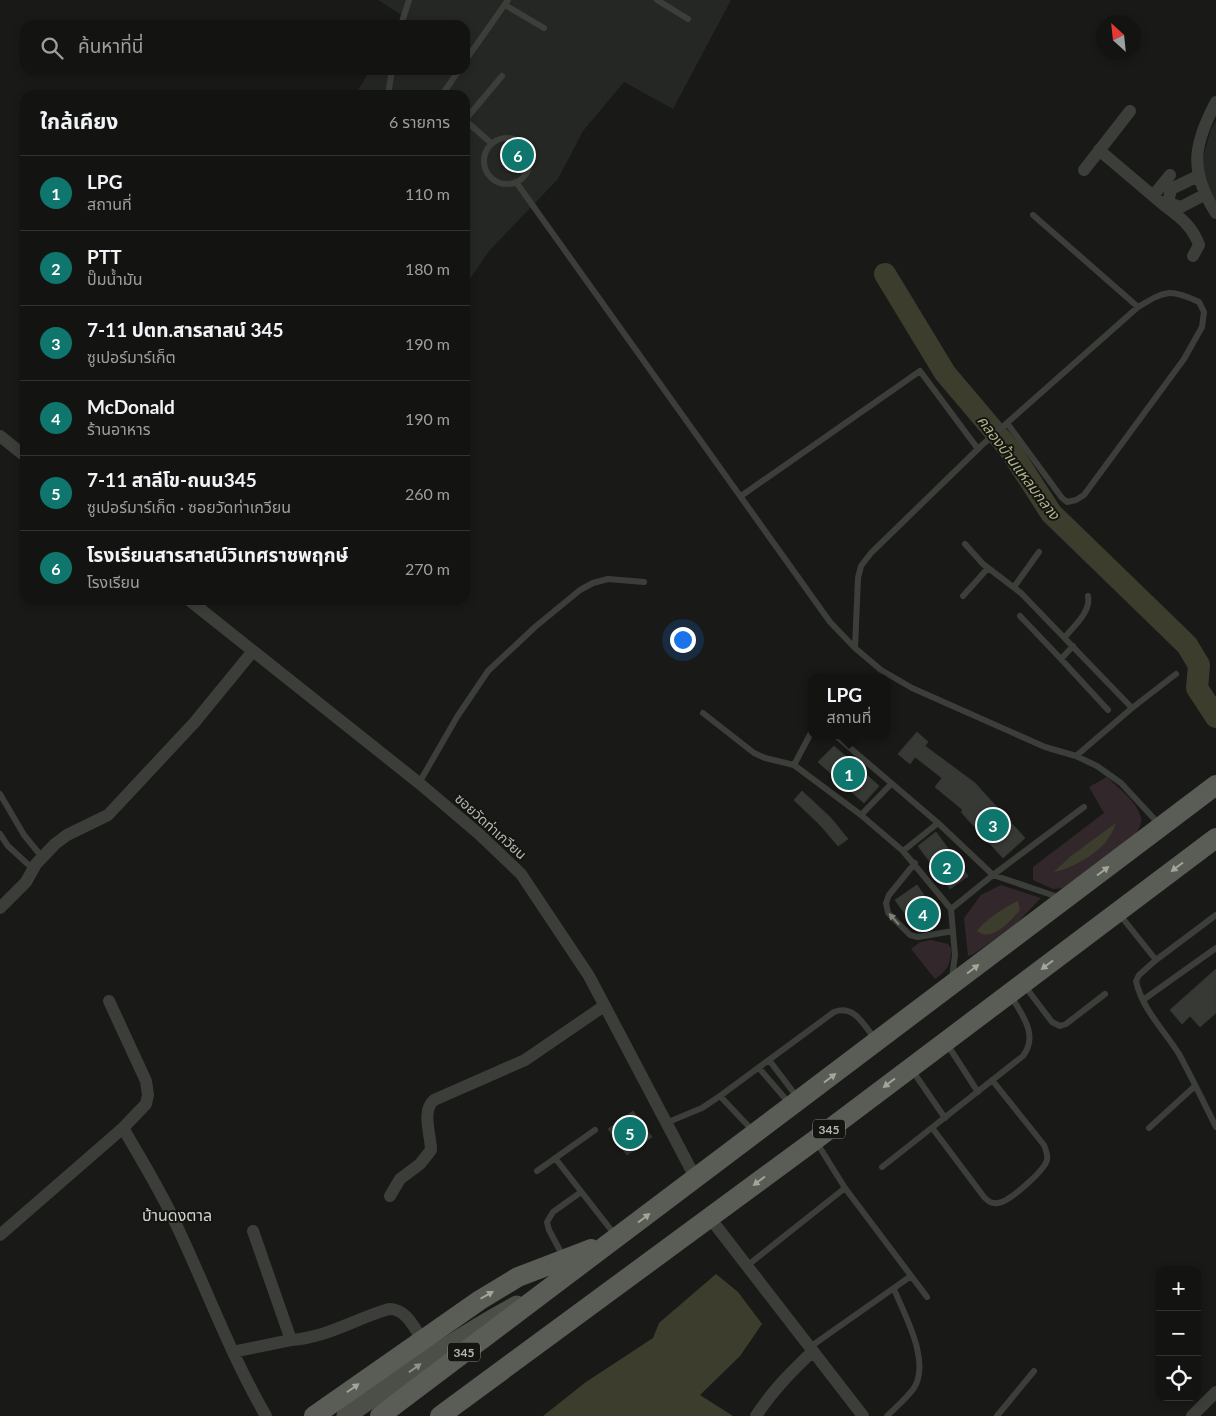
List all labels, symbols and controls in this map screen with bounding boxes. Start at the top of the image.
north arrow [1096,15,1141,60]
search box [20,20,470,75]
icon: search [38,34,66,62]
text: ค้นหาที่นี่ [78,34,143,57]
text: ใกล้เคียง [40,108,118,133]
text: 6 รายการ [389,112,450,131]
pin: 6 [502,136,534,174]
text: LPG [87,170,122,193]
text: 1 [51,184,61,203]
text: 110 m [405,184,450,203]
text: สถานที่ [87,194,132,213]
text: PTT [87,245,122,268]
text: 2 [51,259,61,278]
text: 180 m [405,259,450,278]
text: ปั๊มน้ำมัน [87,269,142,288]
text: 7-11 ปตท.สารสาสน์ 345 [87,318,284,341]
text: 3 [51,334,61,353]
text: 190 m [405,334,450,353]
text: ซูเปอร์มาร์เก็ต [87,347,176,366]
text: McDonald [87,395,175,418]
text: 4 [51,409,61,428]
text: 190 m [405,409,450,428]
water label: คลองบ้านแหลมกลาง [974,411,1065,523]
text: ร้านอาหาร [87,419,151,438]
text: 7-11 สาลีโข-ถนน345 [87,468,257,491]
text: 5 [51,484,61,503]
text: 260 m [405,484,450,503]
text: ซูเปอร์มาร์เก็ต · ซอยวัดท่าเกวียน [87,497,291,516]
text: โรงเรียนสารสาสน์วิเทศราชพฤกษ์ [87,543,348,566]
text: 6 [51,559,61,578]
text: 270 m [405,559,450,578]
text: โรงเรียน [87,572,140,591]
your location [670,627,696,653]
popup [808,674,890,739]
text: LPG [827,683,862,706]
text: สถานที่ [827,707,871,726]
pin: 1 [833,755,865,793]
street label: ซอยวัดท่าเกวียน [452,790,530,862]
pin: 3 [977,806,1009,844]
pin: 2 [931,848,963,886]
one-way arrow [1171,862,1184,873]
one-way arrow [1096,866,1109,877]
pin: 4 [907,895,939,933]
one-way arrow [888,914,900,926]
one-way arrow [1040,960,1054,970]
one-way arrow [966,964,979,975]
one-way arrow [823,1073,837,1083]
one-way arrow [883,1078,896,1089]
pin: 5 [614,1114,646,1152]
road number: 345 [813,1120,845,1138]
one-way arrow [752,1176,766,1186]
district label: บ้านดงตาล [142,1205,212,1224]
one-way arrow [637,1212,650,1223]
map controls [1156,1266,1201,1401]
button: + [1156,1266,1201,1311]
one-way arrow [480,1291,494,1300]
button: − [1156,1311,1201,1356]
road number: 345 [448,1342,480,1361]
button: locate [1156,1356,1201,1401]
one-way arrow [408,1363,421,1373]
one-way arrow [346,1383,360,1393]

